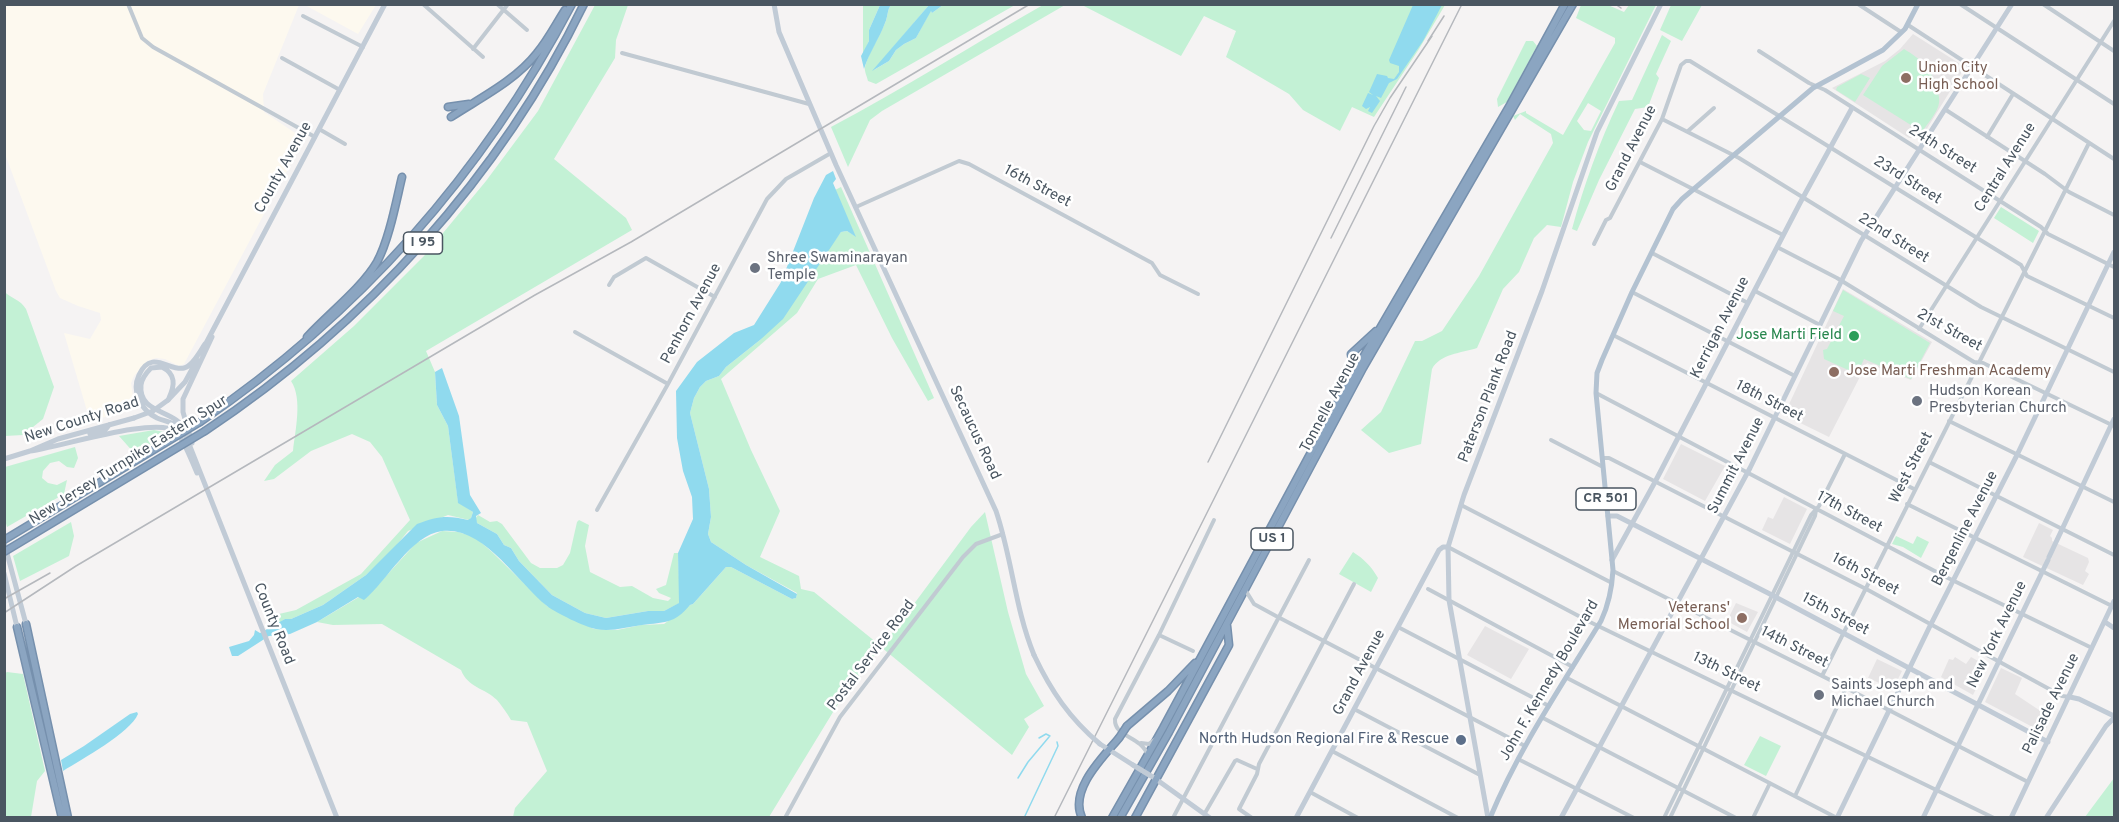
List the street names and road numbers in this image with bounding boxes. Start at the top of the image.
street label: Grand Avenue [1602,103,1662,195]
street label: County Avenue [251,119,317,217]
street label: Central Avenue [1971,120,2041,216]
street label: 24th Street [1905,122,1979,178]
street label: 23rd Street [1870,153,1944,209]
street label: 16th Street [1000,162,1074,212]
street label: 22nd Street [1854,210,1932,268]
road number: I 95 [404,232,442,254]
street label: Penhorn Avenue [658,261,726,367]
street label: Kerrigan Avenue [1688,274,1754,382]
street label: 21st Street [1913,306,1985,356]
street label: Paterson Plank Road [1456,329,1522,465]
street label: Tonnelle Avenue [1297,350,1365,456]
street label: 18th Street [1732,377,1806,427]
street label: Secaucus Road [944,383,1004,483]
street label: New Jersey Turnpike Eastern Spur [26,392,232,530]
street label: New County Road [22,394,142,448]
street label: Summit Avenue [1705,415,1769,517]
street label: West Street [1886,429,1938,507]
street label: Bergenline Avenue [1929,468,2003,590]
road number: CR 501 [1576,488,1636,510]
street label: 17th Street [1813,488,1885,538]
road number: US 1 [1251,528,1293,550]
street label: 16th Street [1828,550,1902,600]
street label: New York Avenue [1964,579,2032,691]
street label: County Road [248,581,298,667]
street label: 15th Street [1798,590,1872,640]
street label: Postal Service Road [825,597,919,715]
street label: John F. Kennedy Boulevard [1497,598,1603,764]
street label: 14th Street [1757,623,1831,673]
street label: Grand Avenue [1330,627,1390,719]
street label: 13th Street [1689,649,1763,697]
street label: Palisade Avenue [2020,651,2084,757]

